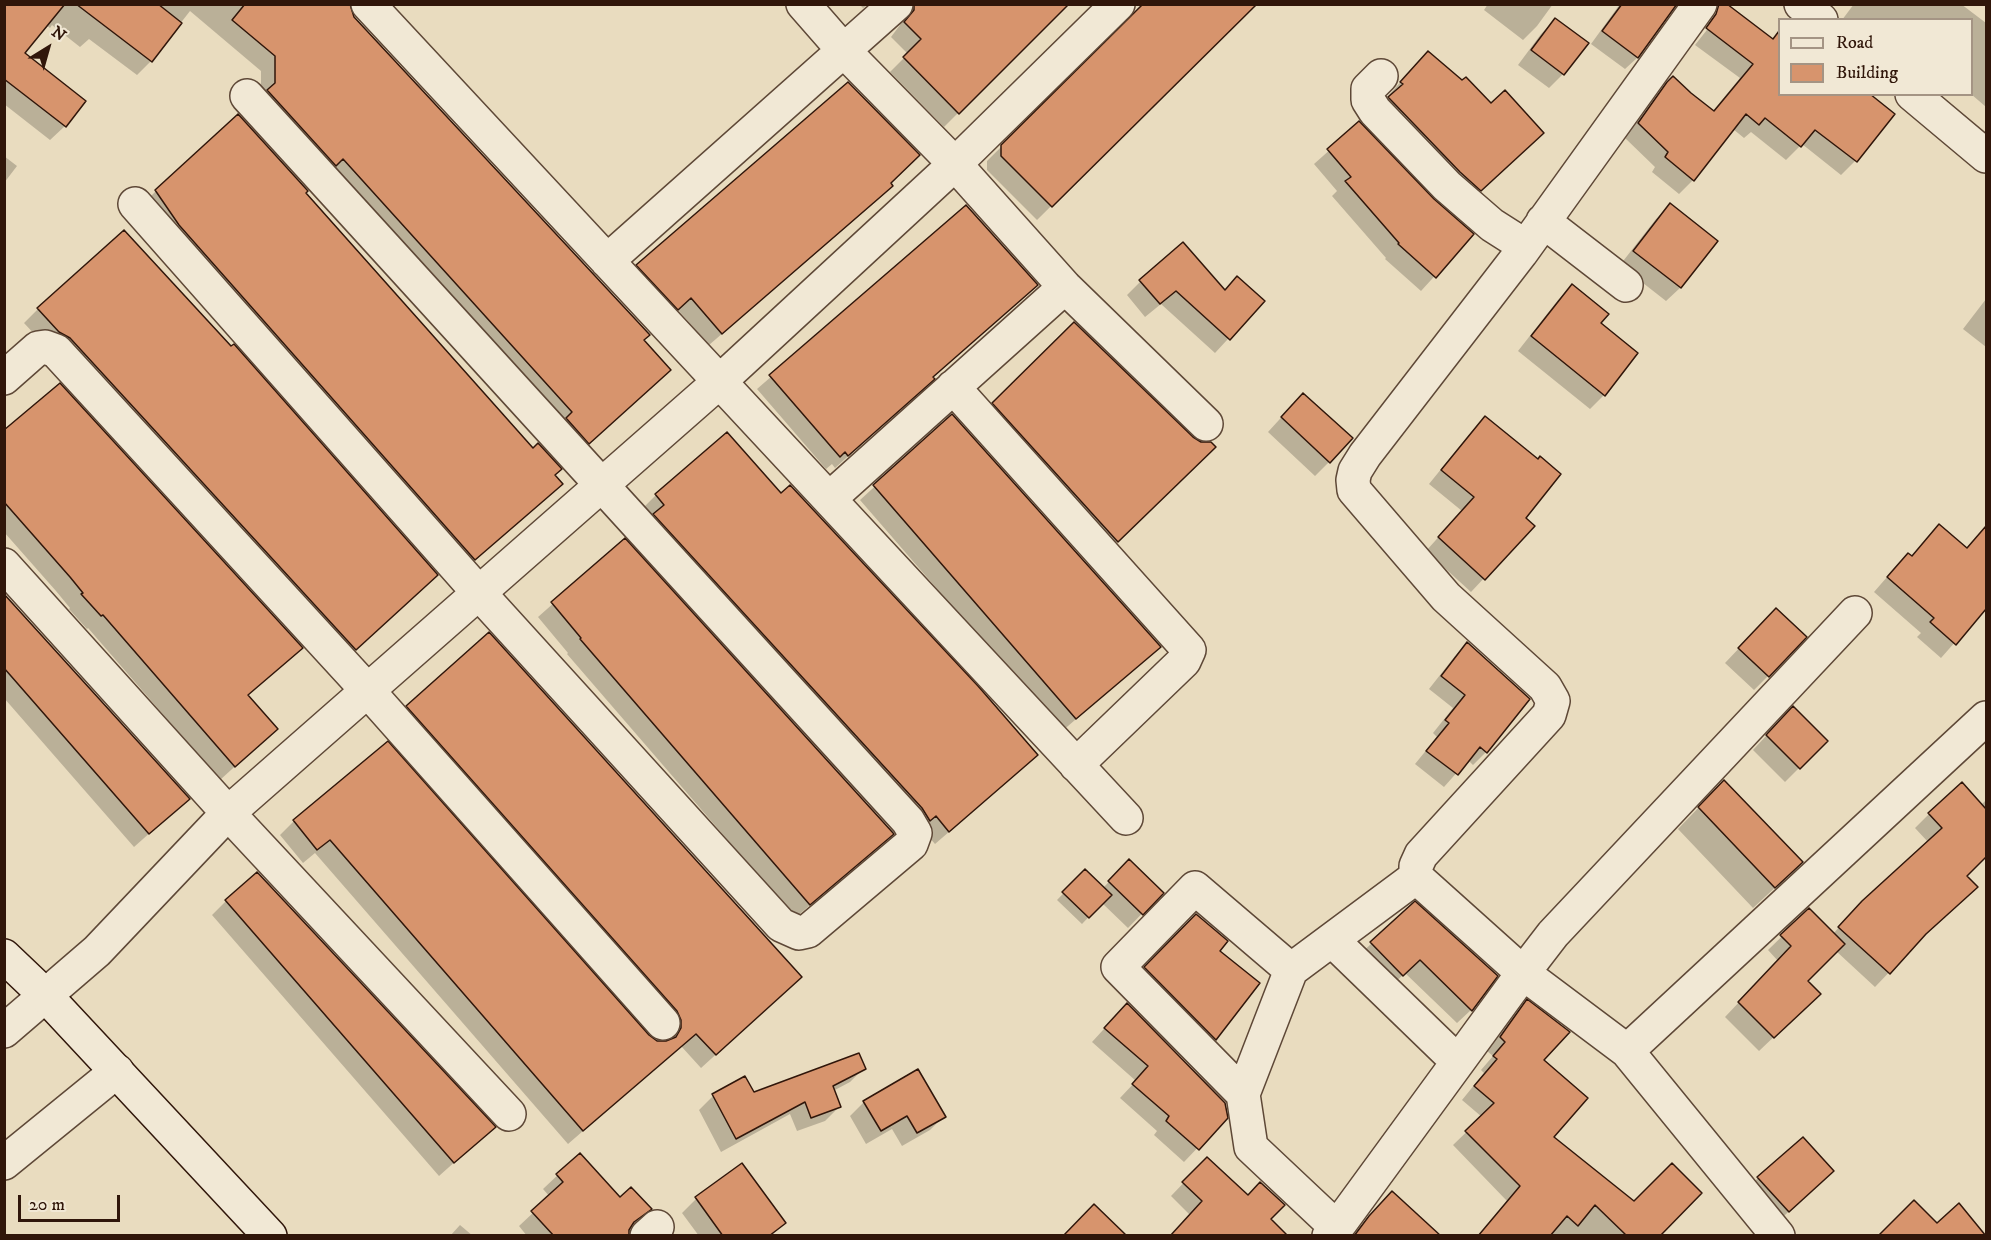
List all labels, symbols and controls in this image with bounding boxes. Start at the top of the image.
north arrow [18,18,78,78]
legend [1778,18,1973,96]
text: N [48,22,70,46]
text: Road [1836,32,1873,54]
text: Building [1836,62,1898,84]
scale bar [21,1183,123,1221]
text: 20 m [29,1194,65,1216]

